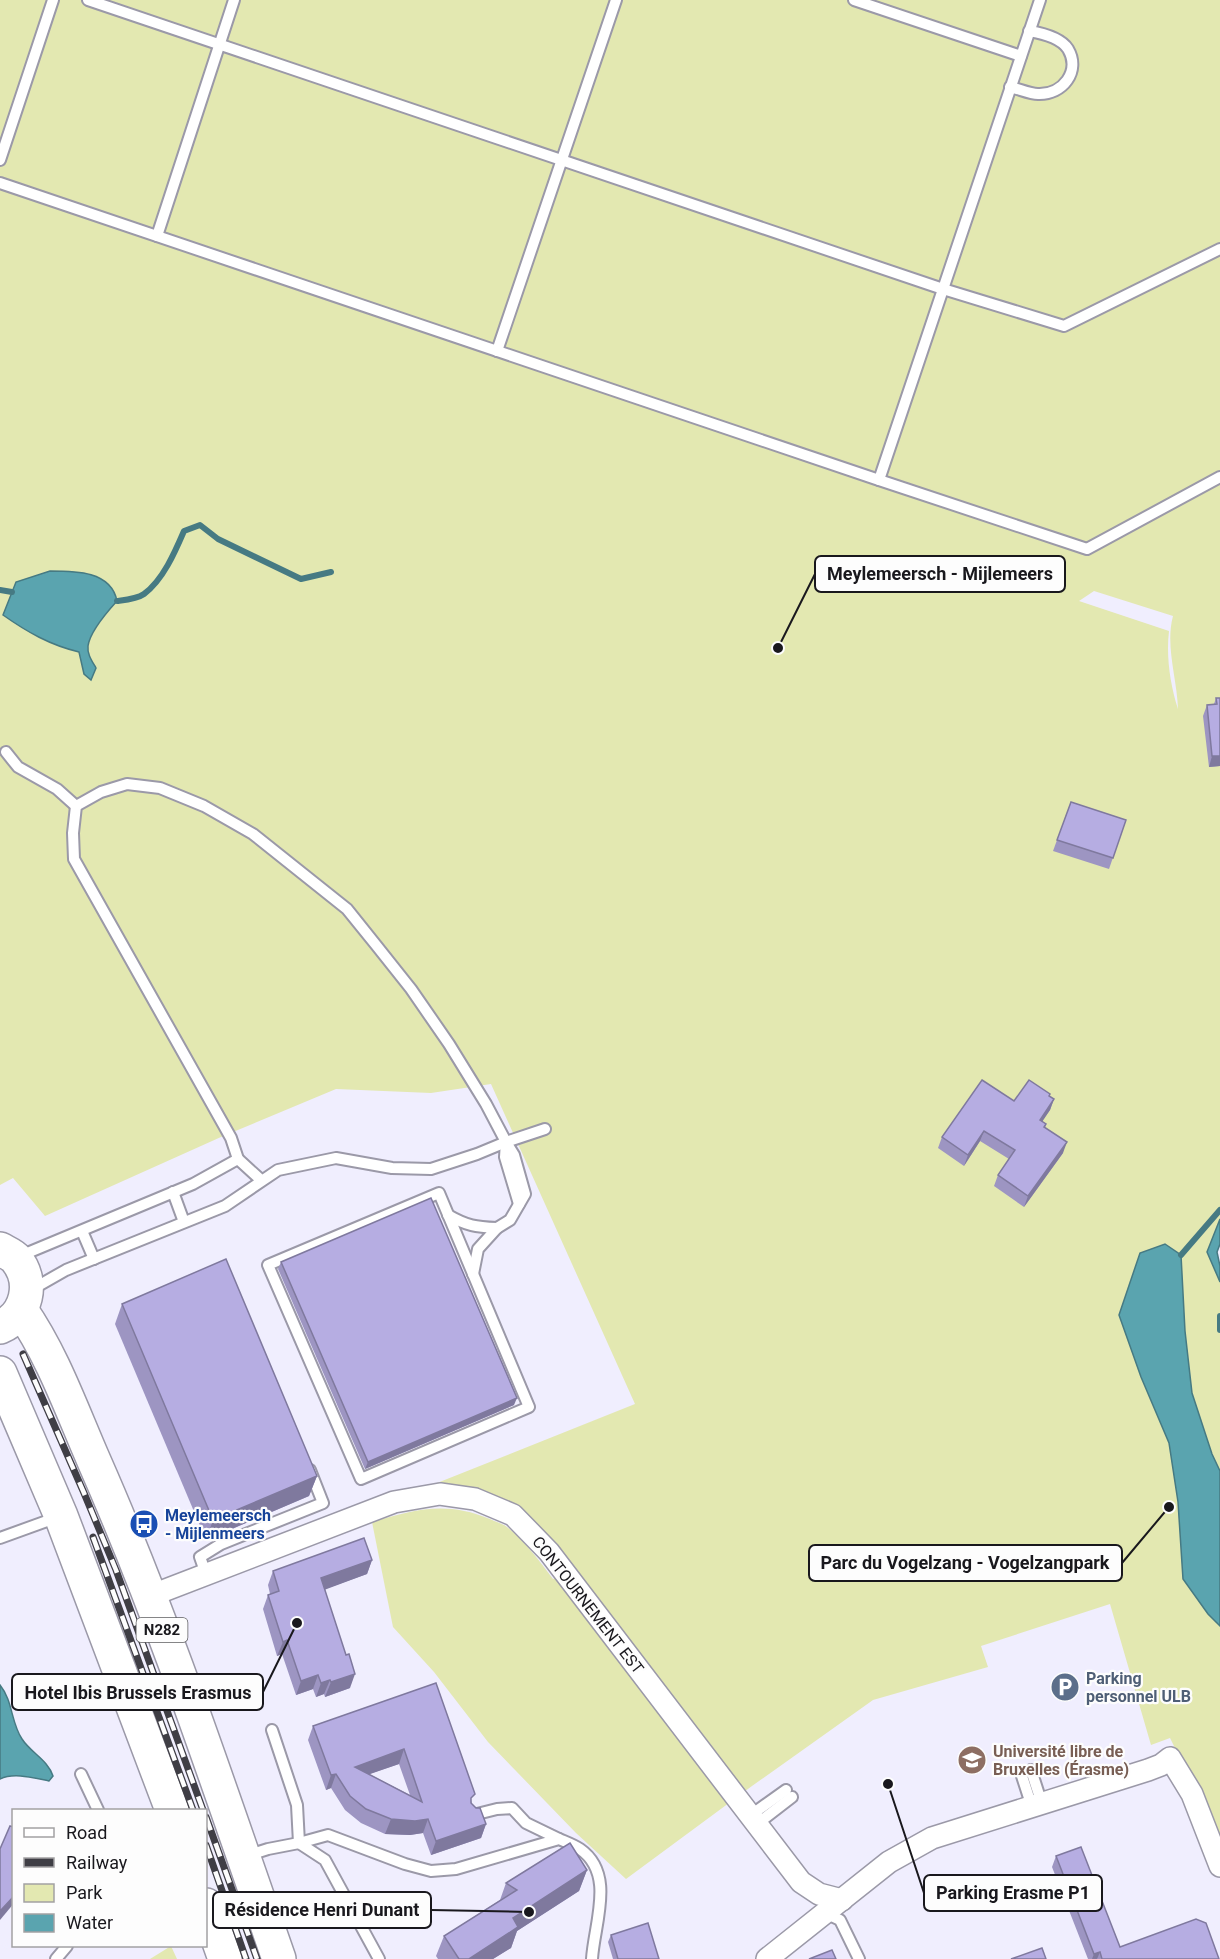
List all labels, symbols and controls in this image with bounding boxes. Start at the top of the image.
callout: Meylemeersch - Mijlemeers [815,556,1065,592]
text: Meylemeersch - Mijlemeers [827,563,1053,584]
place label: Meylemeersch - Mijlenmeers [165,1506,271,1543]
bus stop icon: Meylemeersch - Mijlenmeers [128,1508,160,1540]
street label: CONTOURNEMENT EST [528,1532,648,1678]
callout: Parc du Vogelzang - Vogelzangpark [809,1545,1122,1581]
text: Parc du Vogelzang - Vogelzangpark [820,1552,1110,1573]
road number: N282 [136,1618,188,1642]
place label: Parking personnel ULB [1086,1669,1191,1706]
parking icon: Parking personnel ULB [1049,1671,1081,1703]
callout: Hotel Ibis Brussels Erasmus [12,1674,263,1710]
text: Hotel Ibis Brussels Erasmus [25,1682,251,1703]
place label: Université libre de Bruxelles (Érasme) [993,1742,1129,1779]
school or university icon: Université libre de Bruxelles (Érasme) [956,1744,988,1776]
legend [12,1809,207,1947]
text: Road [66,1822,107,1843]
text: Railway [66,1852,128,1873]
callout: Parking Erasme P1 [924,1875,1102,1911]
text: Park [66,1882,103,1903]
text: Parking Erasme P1 [936,1882,1090,1903]
callout: Résidence Henri Dunant [213,1892,431,1928]
text: Résidence Henri Dunant [225,1899,419,1920]
text: Water [66,1912,113,1933]

